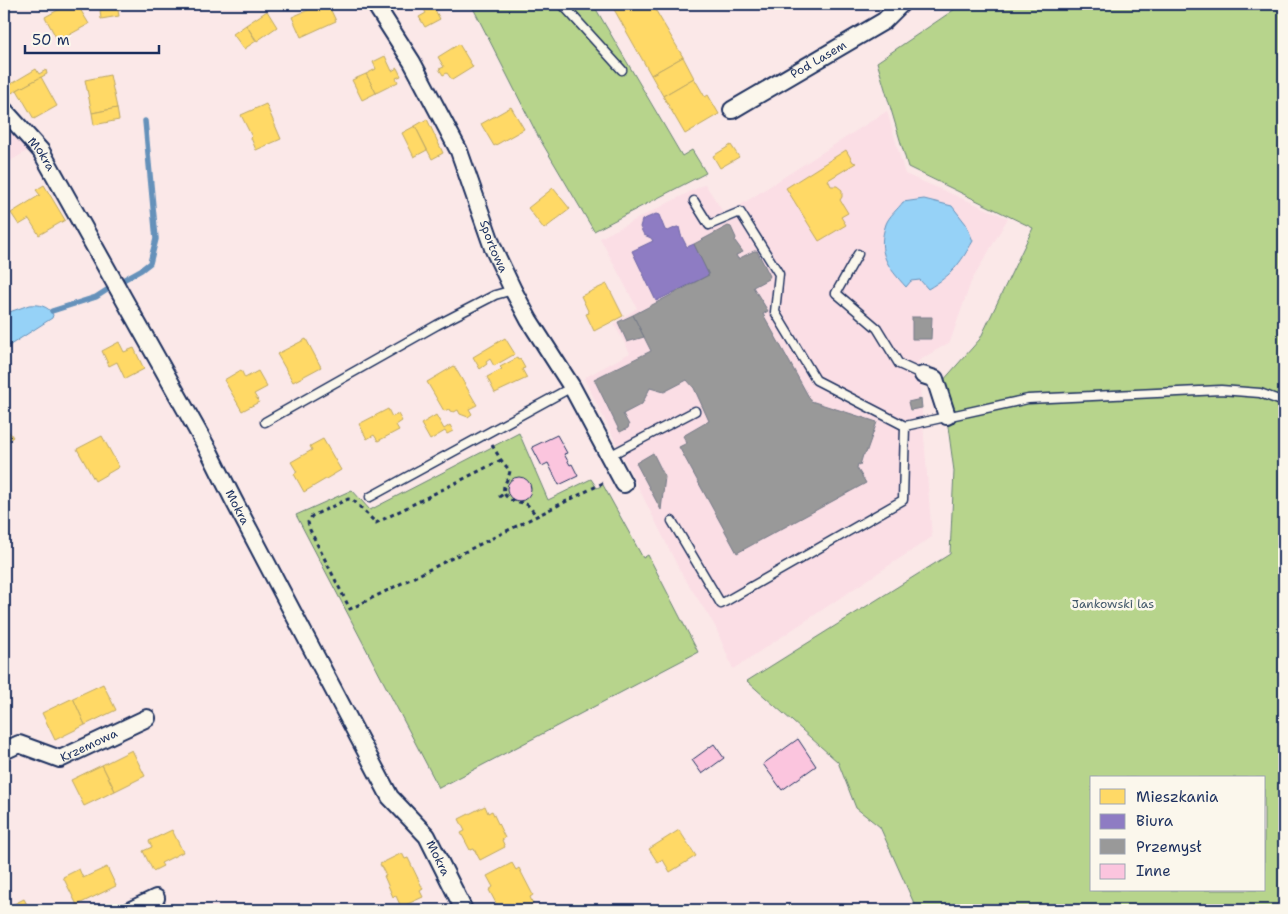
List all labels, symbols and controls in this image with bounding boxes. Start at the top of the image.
scale bar [25,22,159,54]
text: 50 m [32,30,70,50]
street label: Pod Lasem [787,37,849,82]
street label: Mokra [24,134,59,174]
street label: Sportowa [476,218,512,276]
street label: Mokra [222,487,253,528]
park label: Jankowski las [1072,596,1154,612]
street label: Krzemowa [58,725,120,766]
legend [1090,776,1266,892]
text: Mieszkania [1136,787,1219,807]
text: Biura [1136,811,1174,831]
text: Przemysł [1136,837,1202,857]
street label: Mokra [422,838,454,879]
text: Inne [1136,861,1171,881]

